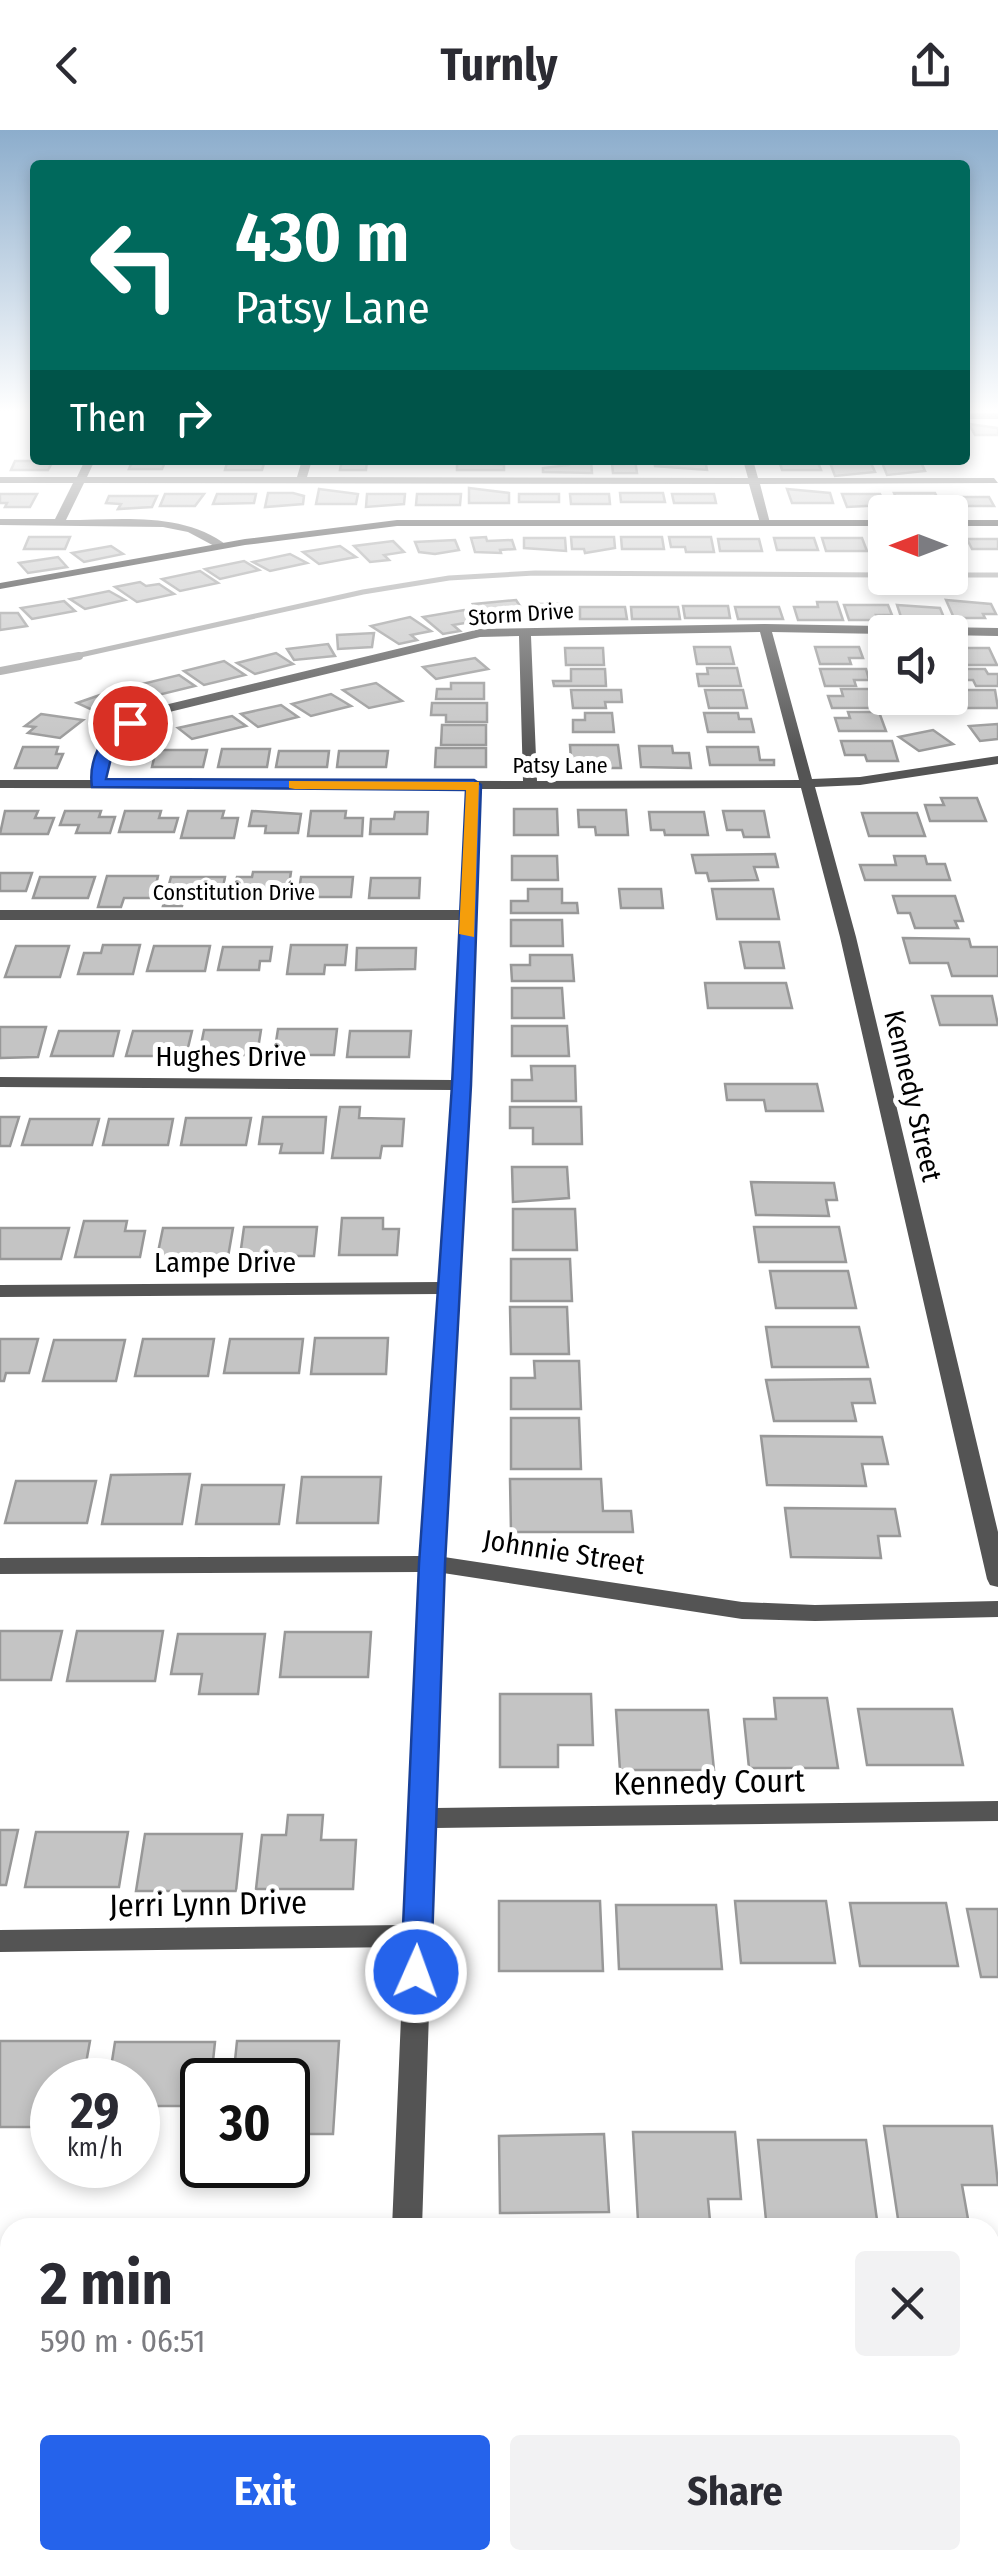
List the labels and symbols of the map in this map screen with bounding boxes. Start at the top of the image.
north arrow [868,495,968,595]
street label: Storm Drive [467,597,575,631]
pin [88,681,173,766]
street label: Patsy Lane [512,752,608,779]
street label: Constitution Drive [153,879,315,906]
street label: Kennedy Street [877,1007,949,1186]
street label: Hughes Drive [155,1040,307,1073]
street label: Lampe Drive [154,1246,296,1279]
street label: Johnnie Street [481,1523,648,1581]
street label: Kennedy Court [613,1761,806,1803]
street label: Jerri Lynn Drive [109,1883,307,1925]
position arrow [364,1920,468,2024]
speed limit sign: 30 [180,2058,310,2188]

